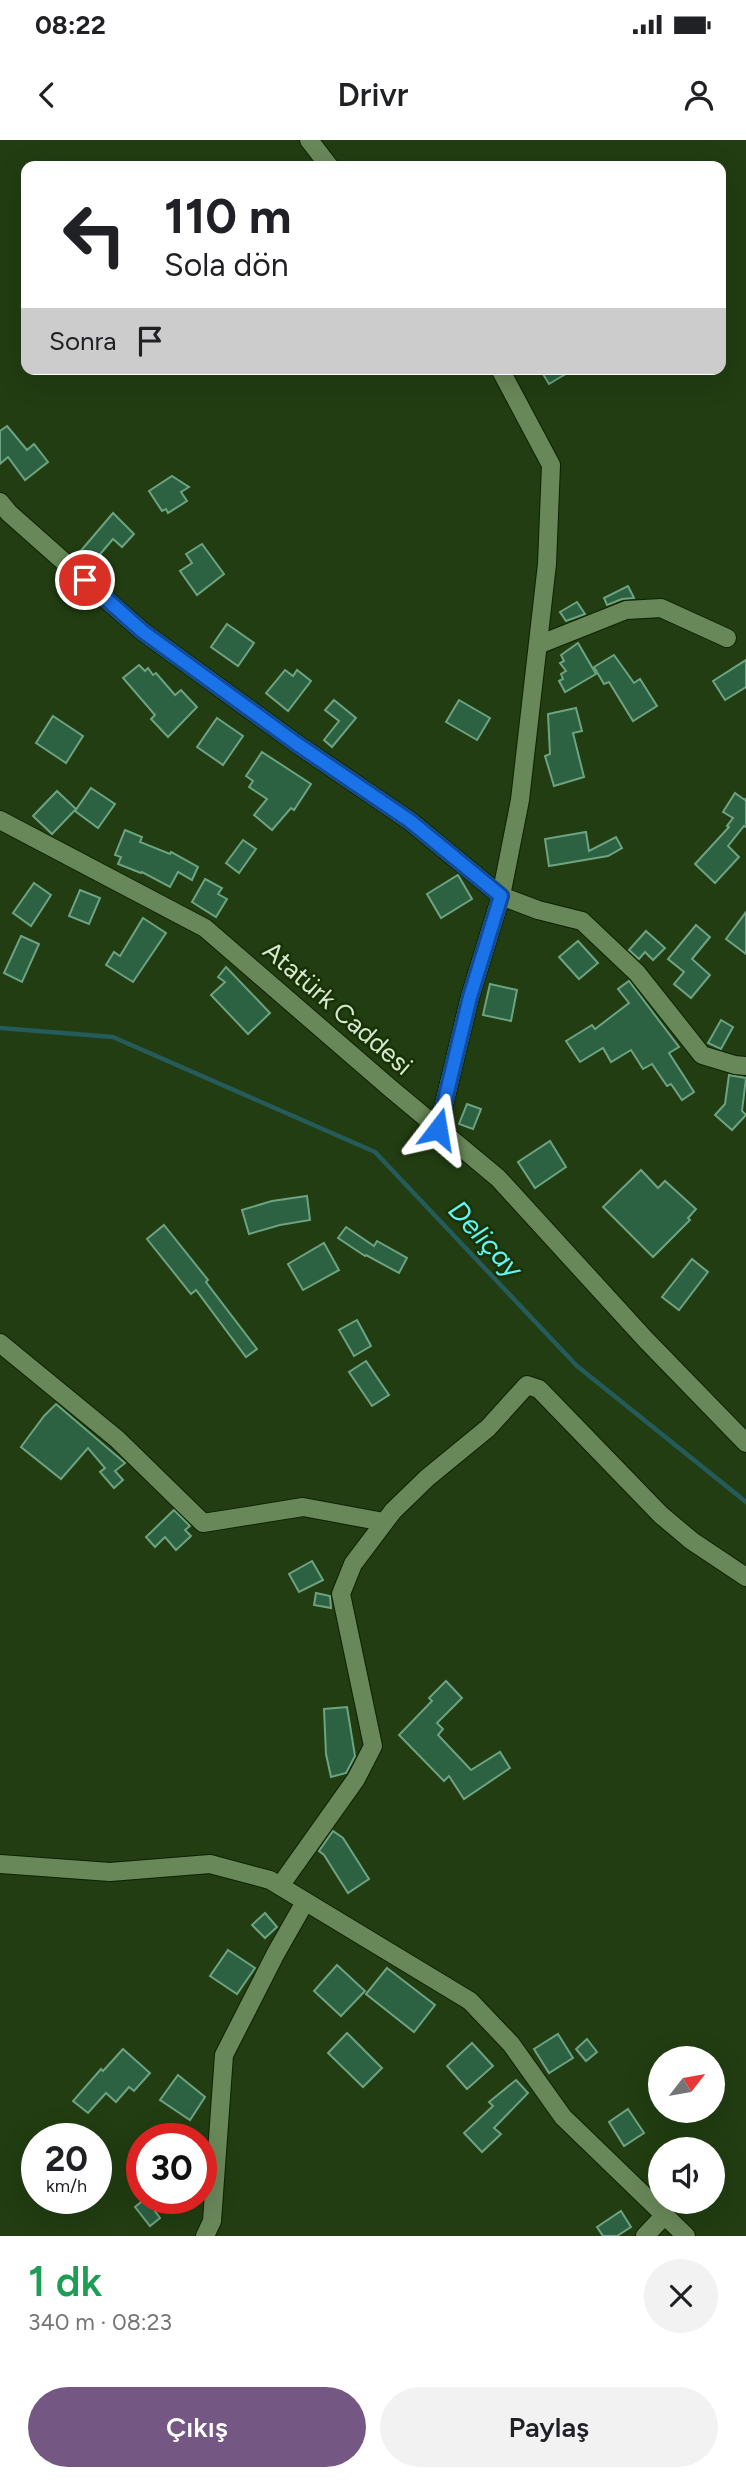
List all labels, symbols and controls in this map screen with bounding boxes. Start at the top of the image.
text: 08:22 [35,9,106,41]
icon: back [28,76,66,114]
text: Drivr [338,76,408,114]
icon: person [680,76,718,114]
text: 110 m [164,186,292,245]
icon: left [49,189,140,280]
text: Sola dön [164,246,289,284]
icon: arrive [131,322,169,360]
text: Sonra [49,325,117,357]
pin [55,550,115,610]
icon: arrive [66,561,104,599]
street label: Atatürk Caddesi [257,934,419,1082]
position arrow [401,1092,475,1166]
water label: Deliçay [442,1193,531,1286]
north arrow [648,2046,724,2123]
map controls [648,2046,725,2214]
speed limit sign: 30 [126,2123,217,2214]
button: sound [648,2137,725,2214]
text: 20 [45,2138,88,2180]
text: km/h [46,2175,87,2197]
text: 1 dk [28,2256,102,2307]
button: close [644,2259,718,2333]
text: 340 m · 08:23 [28,2308,172,2336]
button: Çıkış [28,2387,366,2467]
button: Paylaş [380,2387,718,2467]

